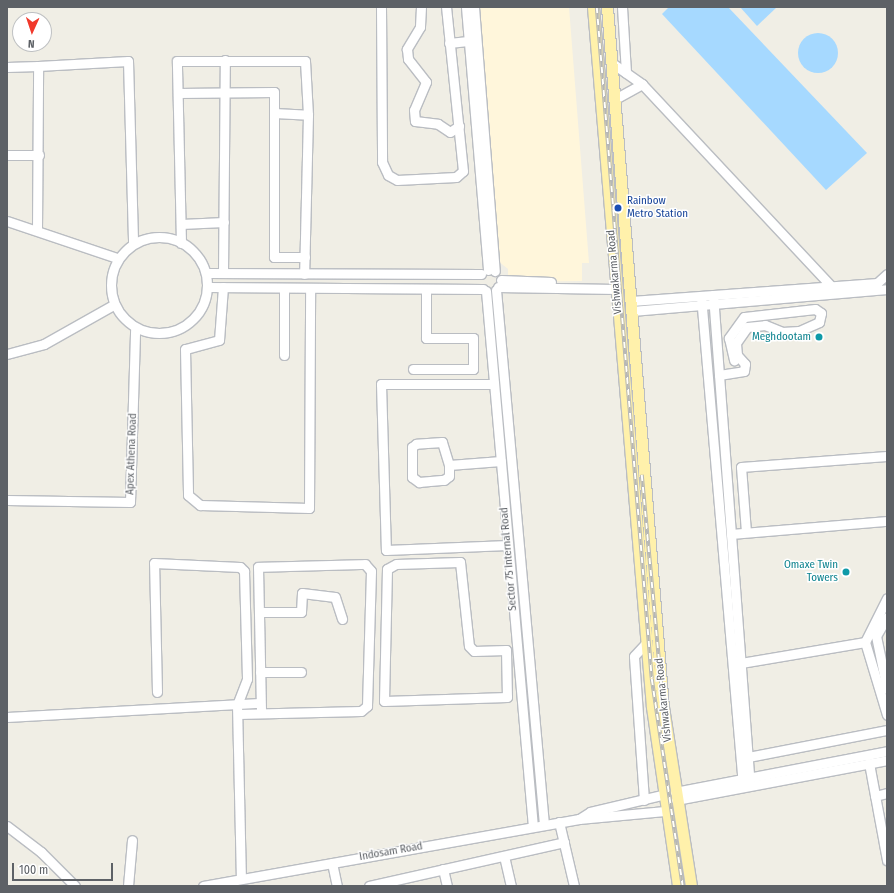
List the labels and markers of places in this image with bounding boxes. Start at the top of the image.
place label: Rainbow Metro Station [627,195,688,221]
marker: Rainbow Metro Station [612,202,624,214]
place label: Meghdootam [752,330,811,344]
marker: Meghdootam [814,332,824,342]
place label: Omaxe Twin Towers [784,559,838,585]
marker: Omaxe Twin Towers [841,567,851,577]

